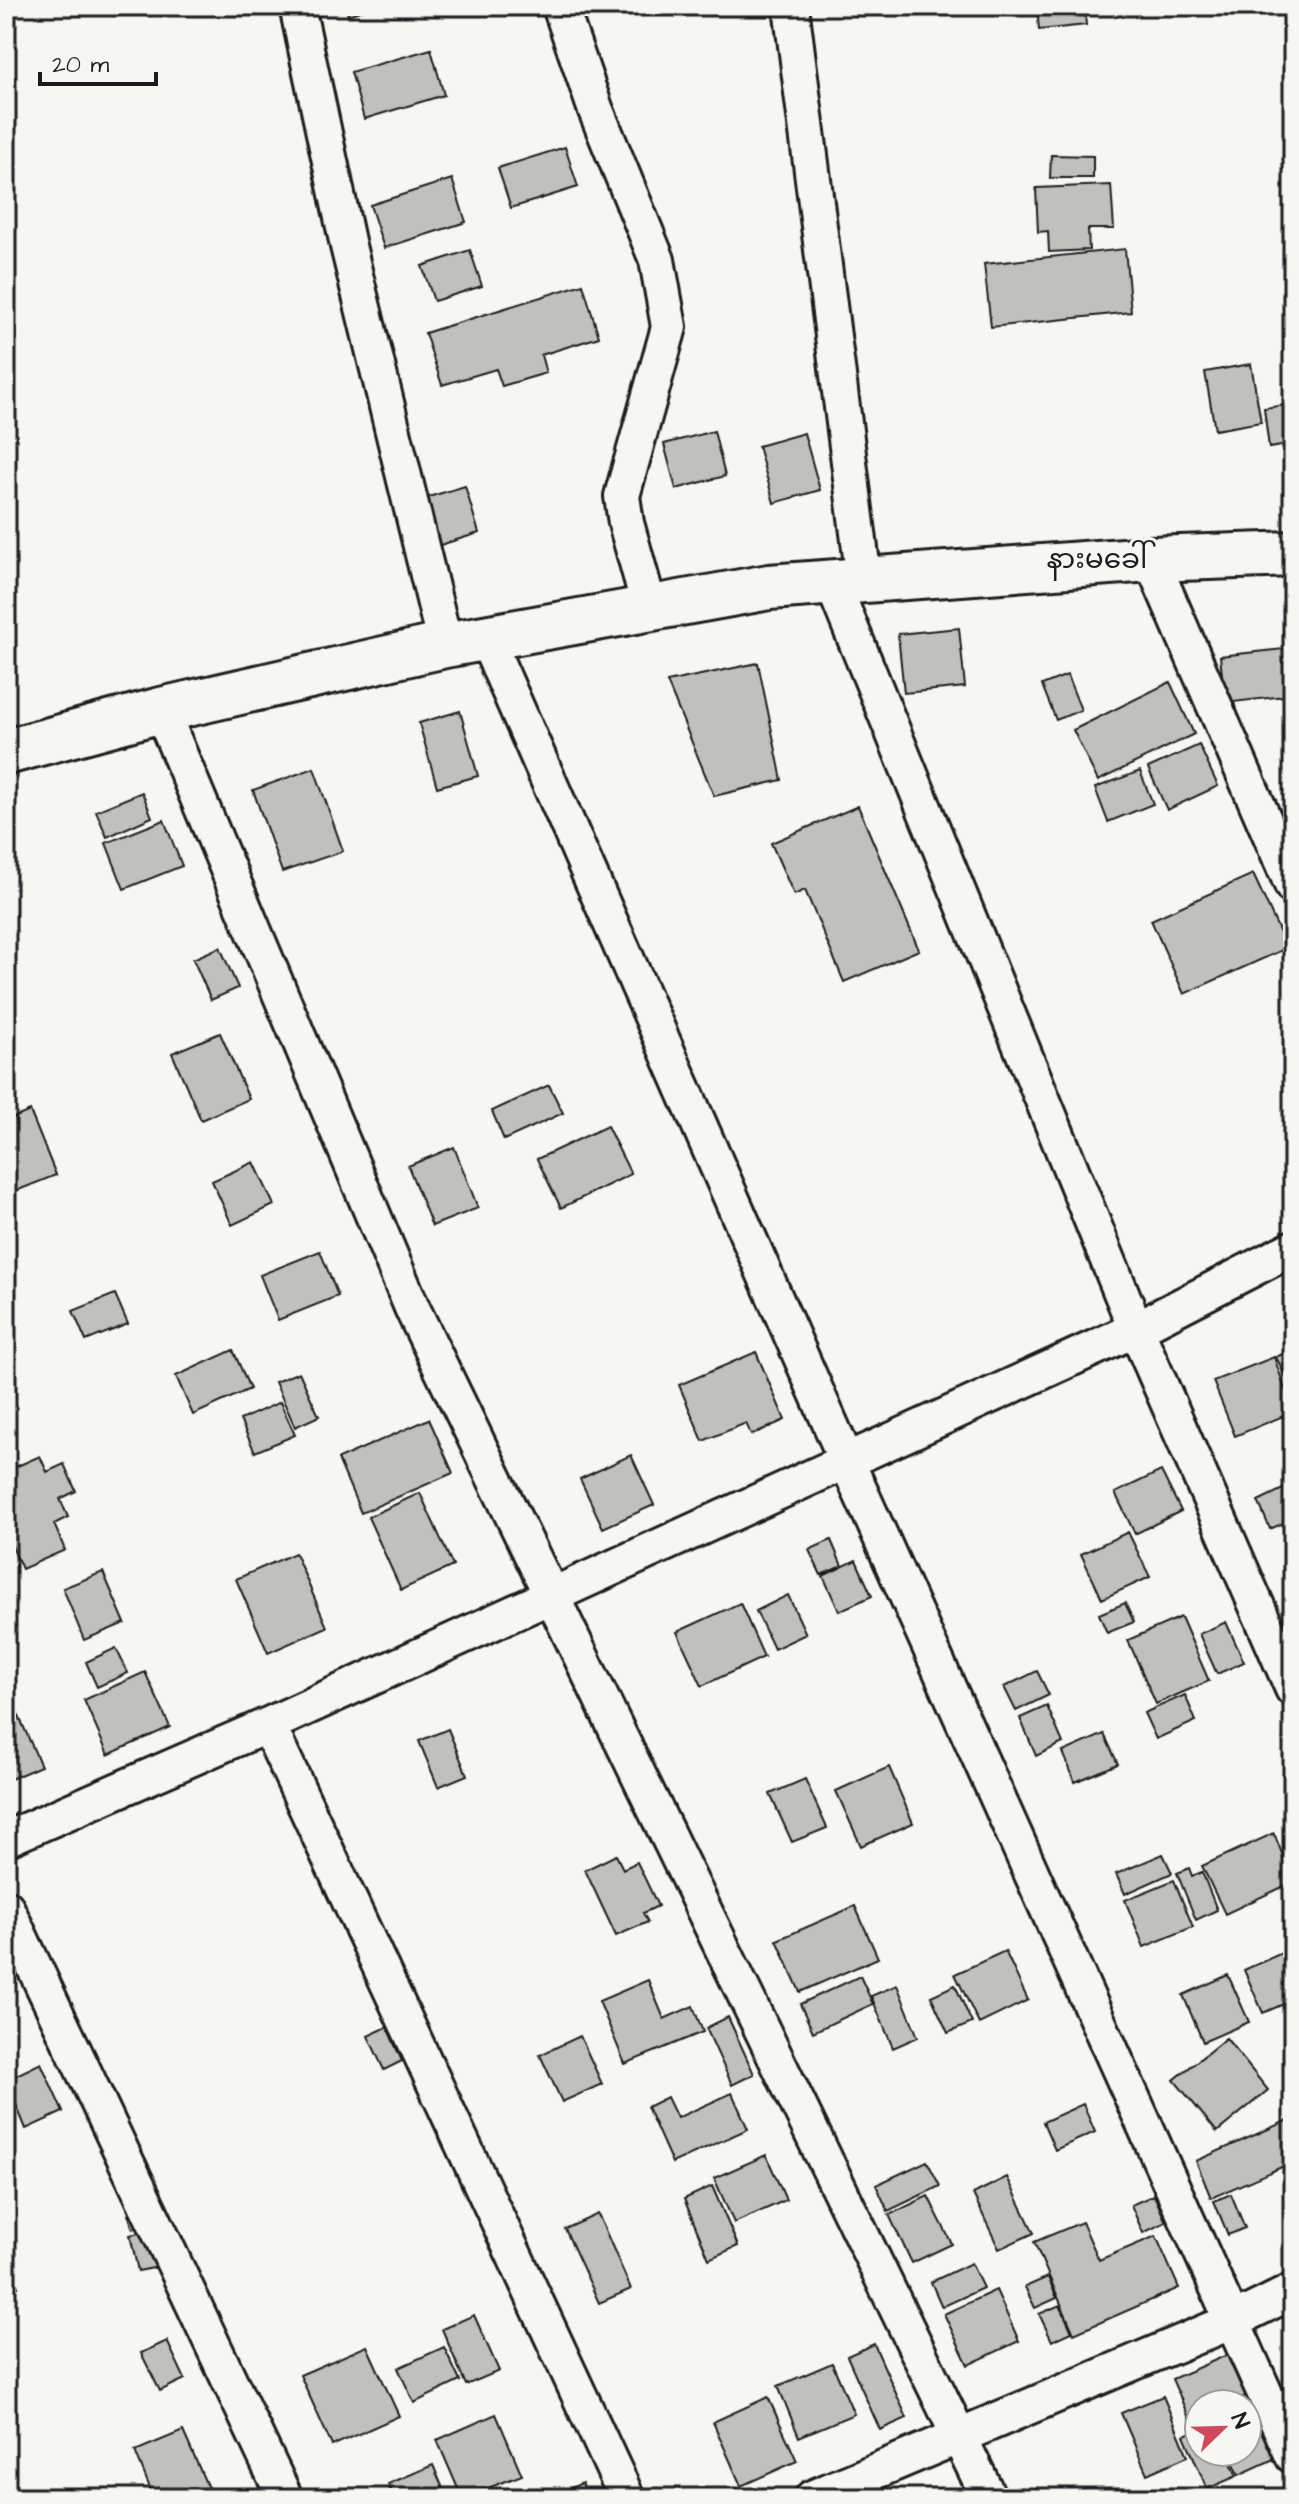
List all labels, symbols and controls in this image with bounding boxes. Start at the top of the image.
scale bar [40,36,156,86]
text: 20 m [52,48,109,82]
district label: နားမခေါ် [1046,540,1156,581]
north arrow [1183,2388,1263,2468]
text: N [1223,2408,1257,2433]

